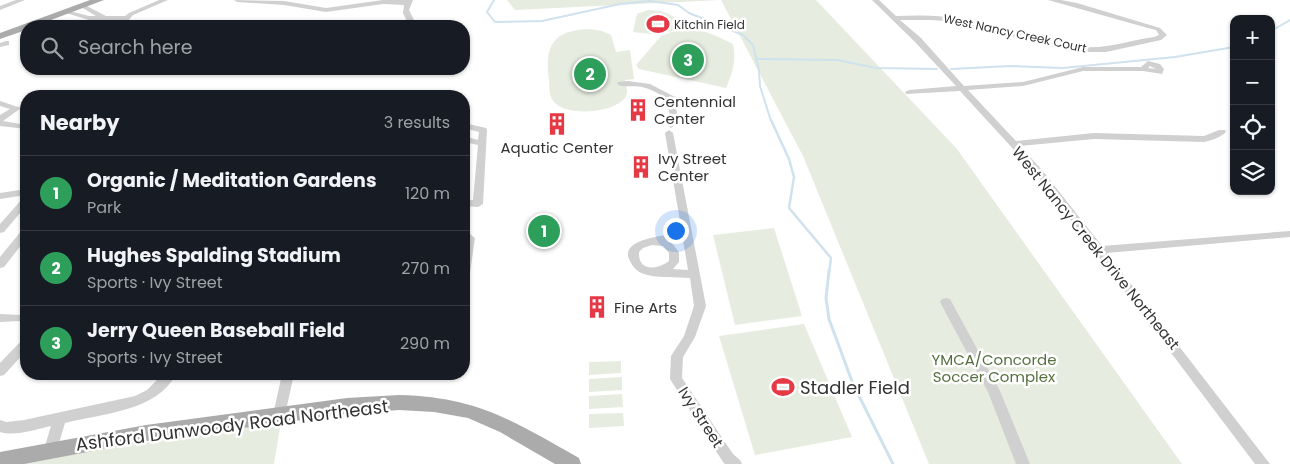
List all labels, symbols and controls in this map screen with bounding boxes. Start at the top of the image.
street label: West Nancy Creek Court [942,10,1088,56]
sports icon: Kitchin Field [645,11,671,37]
map controls [1230,15,1275,195]
button: + [1230,15,1275,60]
place label: Kitchin Field [674,16,745,33]
search box [20,20,470,75]
icon: search [38,34,66,62]
text: Search here [78,34,192,61]
pin: 3 [672,41,704,79]
pin: 2 [574,55,606,93]
button: − [1230,60,1275,105]
place label: Centennial Center [654,91,736,129]
building icon: Centennial Center [625,97,651,123]
button: locate [1230,105,1275,150]
text: Nearby [40,108,120,137]
text: 3 results [384,111,450,134]
building icon: Aquatic Center [544,111,570,137]
place label: Aquatic Center [500,137,614,158]
street label: West Nancy Creek Drive Northeast [1007,142,1185,354]
place label: Ivy Street Center [658,148,726,186]
button: layers [1230,150,1275,195]
building icon: Ivy Street Center [628,154,654,180]
text: Organic / Meditation Gardens [87,167,377,194]
text: 1 [53,182,59,205]
text: 120 m [405,182,450,205]
text: Park [87,196,121,219]
pin: 1 [528,212,560,250]
your location [663,218,689,244]
text: Hughes Spalding Stadium [87,242,341,269]
text: 2 [51,257,61,280]
text: 270 m [401,257,450,280]
text: Sports · Ivy Street [87,271,223,294]
building icon: Fine Arts [584,294,610,320]
place label: Fine Arts [614,297,677,318]
text: Jerry Queen Baseball Field [87,317,345,344]
text: 3 [51,332,61,355]
text: 290 m [400,332,450,355]
text: Sports · Ivy Street [87,346,223,369]
park label: YMCA/Concorde Soccer Complex [931,349,1057,387]
sports icon: Stadler Field [770,374,796,400]
place label: Stadler Field [800,375,910,400]
street label: Ivy Street [674,383,728,451]
street label: Ashford Dunwoody Road Northeast [74,393,390,457]

